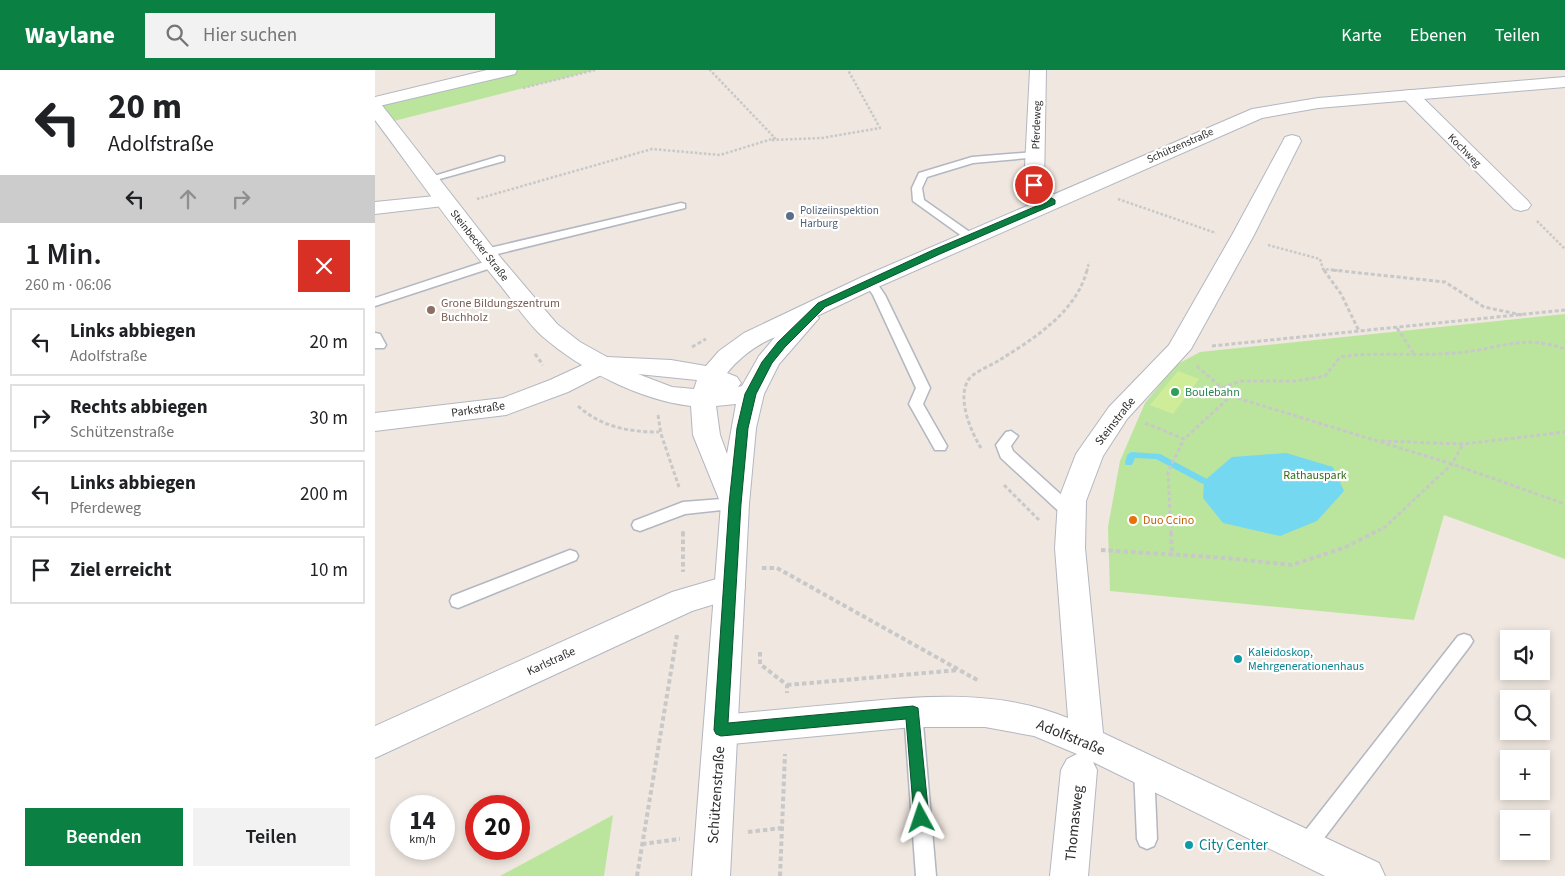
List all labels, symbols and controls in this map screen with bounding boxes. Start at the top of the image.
search box [145,13,495,58]
text: Waylane [25,18,115,53]
icon: search [163,21,191,49]
text: Hier suchen [203,22,297,49]
text: Karte [1341,23,1382,48]
text: Ebenen [1410,23,1467,48]
text: Teilen [1495,23,1540,48]
text: 20 m [108,82,182,132]
icon: left [25,90,90,155]
street label: Pferdeweg [1028,100,1045,150]
street label: Schützenstraße [1144,124,1216,167]
text: Adolfstraße [108,128,214,160]
street label: Kochweg [1444,130,1485,171]
pin [1013,164,1055,206]
icon: arrive [1020,171,1048,199]
icon: left [121,185,149,213]
icon: ahead [174,185,202,213]
icon: right [227,185,255,213]
place label: Polizeiinspektion Harburg [800,203,879,231]
street label: Steinbecker Straße [447,206,513,285]
marker: Polizeiinspektion Harburg [784,210,796,222]
text: 1 Min. [25,233,102,276]
button: close [298,240,350,292]
text: 260 m · 06:06 [25,274,112,296]
place label: Grone Bildungszentrum Buchholz [441,295,560,326]
marker: Grone Bildungszentrum Buchholz [425,304,437,316]
text: Links abbiegen [70,318,196,345]
icon: left [27,328,55,356]
text: 20 m [310,329,348,356]
text: Adolfstraße [70,345,147,367]
place label: Boulebahn [1185,384,1240,401]
marker: Boulebahn [1169,386,1181,398]
text: Rechts abbiegen [70,394,208,421]
street label: Steinstraße [1091,394,1140,449]
street label: Parkstraße [450,397,506,422]
icon: right [27,404,55,432]
text: 30 m [310,405,348,432]
text: Schützenstraße [70,421,174,443]
park label: Rathauspark [1283,467,1347,484]
text: Links abbiegen [70,470,196,497]
icon: left [27,480,55,508]
text: 200 m [300,481,348,508]
text: Pferdeweg [70,497,141,519]
place label: Duo Ccino [1143,512,1194,529]
marker: Duo Ccino [1127,514,1139,526]
icon: arrive [27,556,55,584]
text: Ziel erreicht [70,557,171,584]
text: 10 m [310,557,348,584]
map controls [1500,630,1550,860]
button: sound [1500,630,1550,680]
street label: Karlstraße [524,643,578,680]
place label: Kaleidoskop, Mehrgenerationenhaus [1248,644,1364,675]
marker: Kaleidoskop, Mehrgenerationenhaus [1232,653,1244,665]
button: search [1500,690,1550,740]
street label: Adolfstraße [1033,714,1108,761]
street label: Schützenstraße [703,746,730,844]
button: + [1500,750,1550,800]
street label: Thomasweg [1060,784,1089,862]
position arrow [894,791,946,843]
speed limit sign: 20 [465,795,530,860]
text: 14 [409,803,436,839]
button: Beenden [25,808,183,866]
button: Teilen [193,808,350,866]
button: − [1500,810,1550,860]
text: km/h [409,831,436,848]
place label: City Center [1199,835,1269,856]
marker: City Center [1183,839,1195,851]

